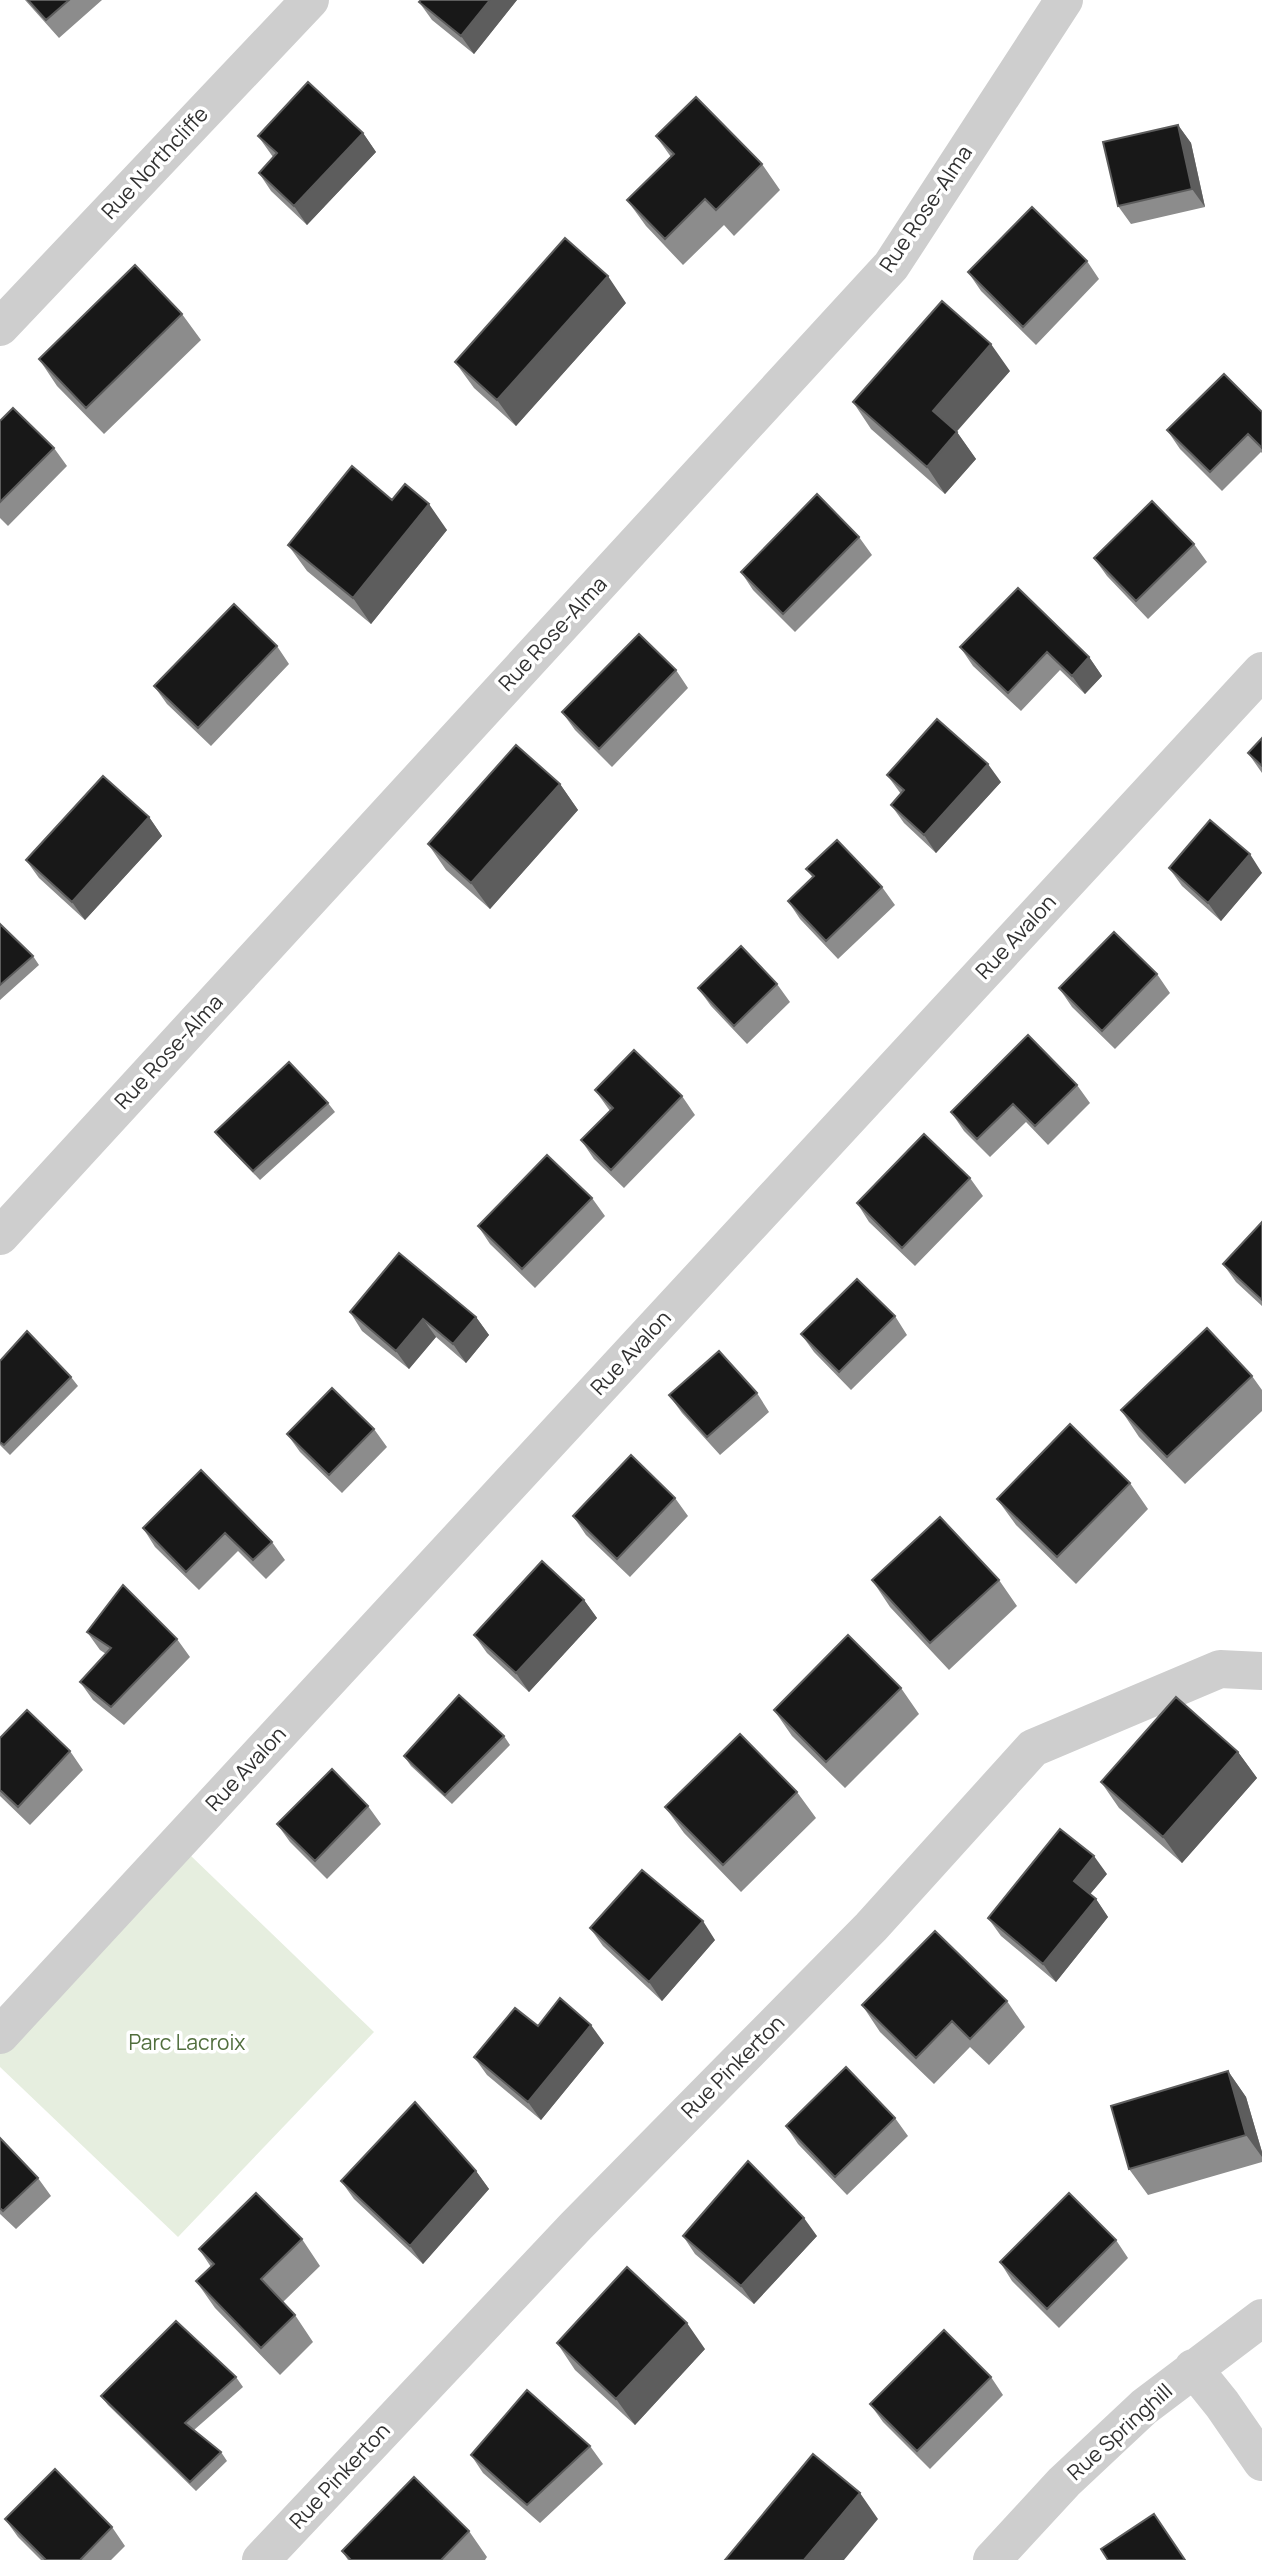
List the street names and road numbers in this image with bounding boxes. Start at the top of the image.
street label: Rue Northcliffe [95,100,214,225]
street label: Rue Rose-Alma [872,140,978,277]
street label: Rue Rose-Alma [492,570,613,697]
street label: Rue Avalon [969,888,1062,985]
street label: Rue Rose-Alma [108,988,229,1115]
street label: Rue Avalon [584,1304,677,1401]
street label: Rue Avalon [199,1720,292,1817]
street label: Rue Pinkerton [675,2009,790,2124]
street label: Rue Springhill [1061,2377,1178,2486]
street label: Rue Pinkerton [283,2416,396,2534]

